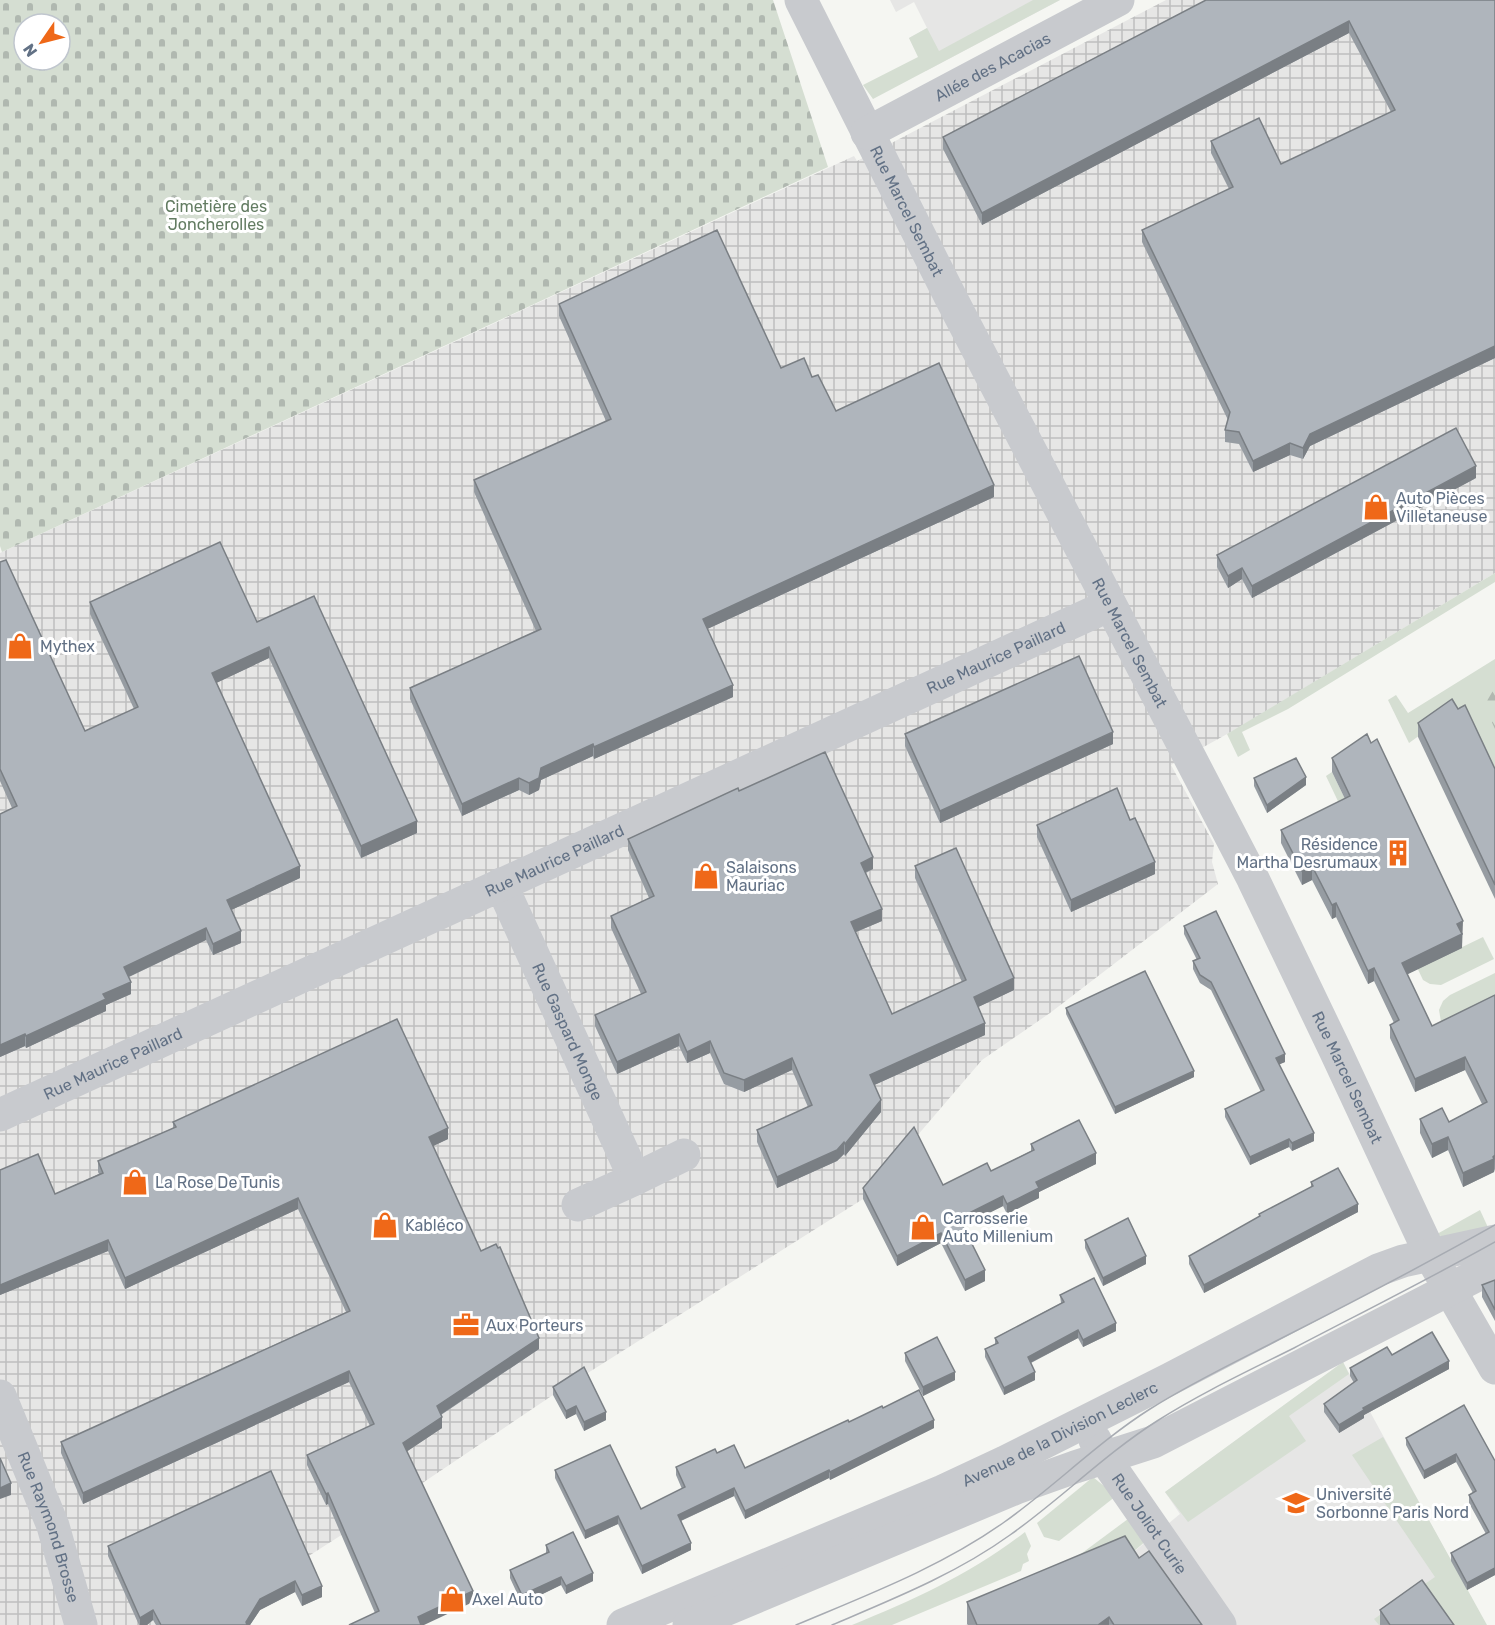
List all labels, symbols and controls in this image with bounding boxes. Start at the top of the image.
north arrow [12,12,72,72]
street label: Allée des Acacias [931,28,1054,105]
text: N [19,40,41,60]
street label: Rue Marcel Sembat [866,143,947,280]
park label: Cimetière des Joncherolles [165,197,267,234]
place label: Auto Pièces Villetaneuse [1396,489,1488,526]
shop icon: Auto Pièces Villetaneuse [1361,492,1391,522]
street label: Rue Marcel Sembat [1088,575,1171,711]
street label: Rue Maurice Paillard [924,618,1069,698]
shop icon: Mythex [5,631,35,661]
place label: Mythex [40,637,95,656]
street label: Rue Maurice Paillard [482,821,627,901]
place label: Résidence Martha Desrumaux [1236,835,1378,872]
building icon: Résidence Martha Desrumaux [1383,838,1413,868]
place label: Salaisons Mauriac [726,858,797,895]
shop icon: Salaisons Mauriac [691,861,721,891]
street label: Rue Gaspard Monge [528,960,607,1103]
street label: Rue Marcel Sembat [1308,1008,1386,1147]
street label: Rue Maurice Paillard [40,1024,185,1104]
shop icon: La Rose De Tunis [120,1167,150,1197]
place label: La Rose De Tunis [155,1173,280,1192]
place label: Carrosserie Auto Millenium [943,1209,1053,1246]
shop icon: Kabléco [370,1210,400,1240]
shop icon: Carrosserie Auto Millenium [908,1212,938,1242]
place label: Kabléco [405,1216,464,1235]
office icon: Aux Porteurs [451,1310,481,1340]
place label: Aux Porteurs [486,1316,583,1335]
street label: Avenue de la Division Leclerc [959,1378,1161,1491]
street label: Rue Raymond Brosse [14,1449,83,1605]
street label: Rue Joliot Curie [1108,1470,1191,1578]
place label: Université Sorbonne Paris Nord [1316,1485,1469,1522]
school or university icon: Université Sorbonne Paris Nord [1281,1488,1311,1518]
shop icon: Axel Auto [437,1584,467,1614]
place label: Axel Auto [472,1590,543,1609]

